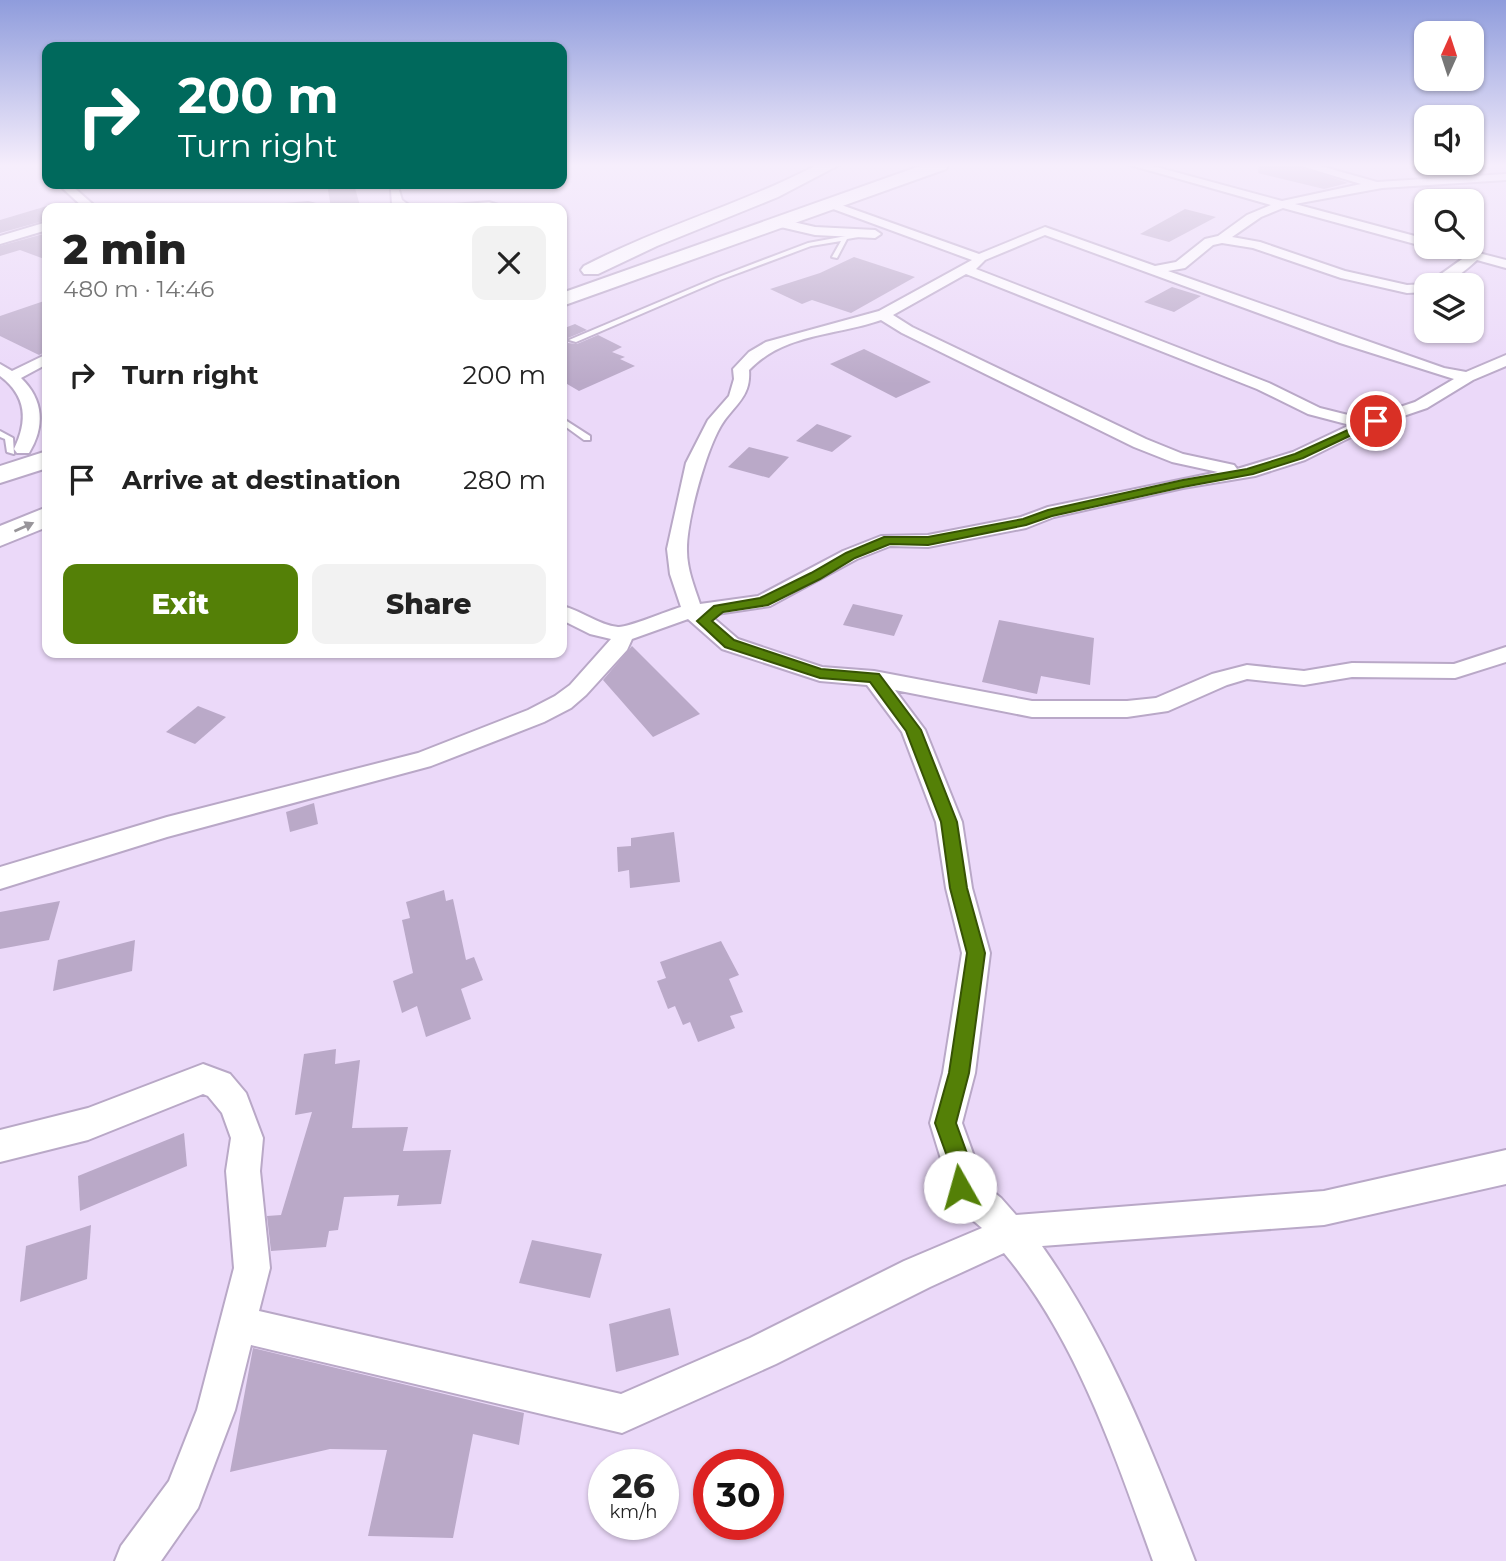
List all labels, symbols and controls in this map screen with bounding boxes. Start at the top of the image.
north arrow [1414,21,1484,91]
map controls [1414,21,1484,343]
text: 200 m [178,66,339,125]
icon: right [63,70,154,161]
button: sound [1414,105,1484,175]
text: Turn right [178,126,338,165]
button: search [1414,189,1484,259]
text: 2 min [63,223,187,275]
button: close [472,226,546,300]
button: layers [1414,273,1484,343]
text: 480 m · 14:46 [63,275,214,303]
icon: right [63,356,101,394]
text: Turn right [122,359,258,391]
text: 200 m [462,359,546,391]
pin [1346,391,1406,451]
icon: arrive [1357,402,1395,440]
icon: arrive [63,461,101,499]
text: Arrive at destination [122,464,401,496]
text: 280 m [463,464,546,496]
one-way arrow [13,521,34,532]
button: Exit [63,564,298,644]
button: Share [312,564,546,644]
position arrow [923,1150,997,1224]
speed limit sign: 30 [693,1449,784,1540]
text: 26 [612,1464,655,1507]
text: km/h [609,1501,658,1523]

